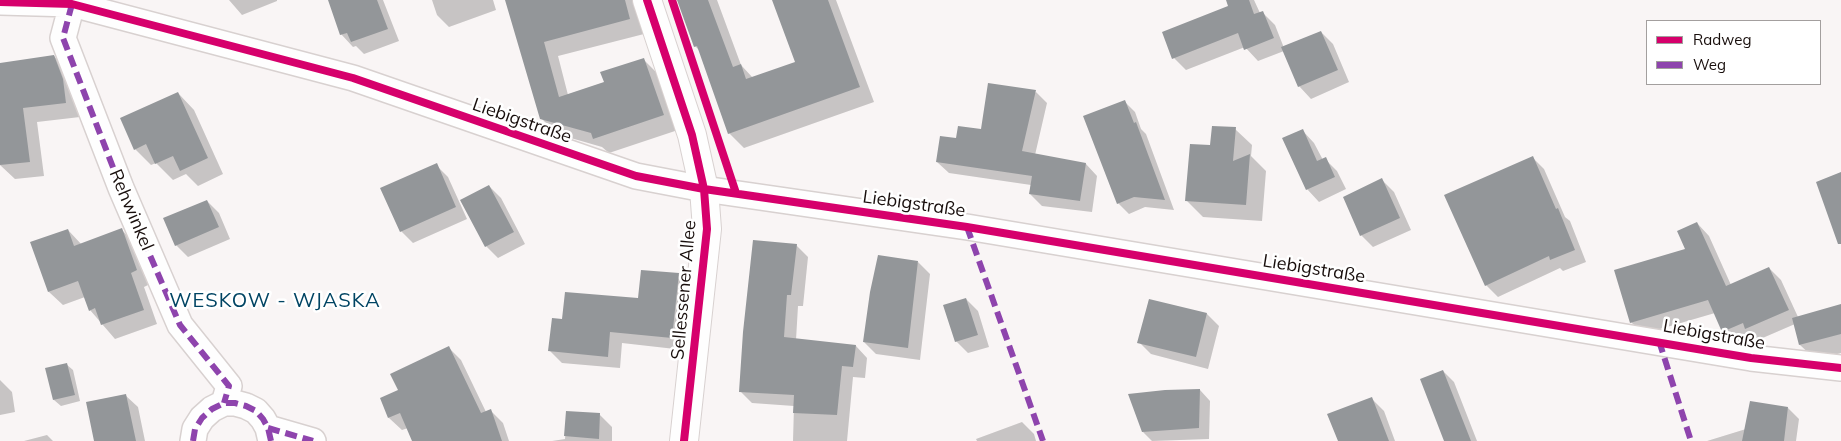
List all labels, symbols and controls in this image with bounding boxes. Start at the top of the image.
legend [1646,20,1821,85]
text: Radweg [1693,30,1751,49]
text: Weg [1693,55,1726,74]
street label: Liebigstraße [470,94,574,148]
street label: Rehwinkel [104,166,158,254]
street label: Liebigstraße [861,186,967,222]
street label: Sellessener Allee [667,219,701,361]
street label: Liebigstraße [1261,250,1367,288]
district label: WESKOW - WJASKA [167,289,383,313]
street label: Liebigstraße [1661,315,1767,355]

